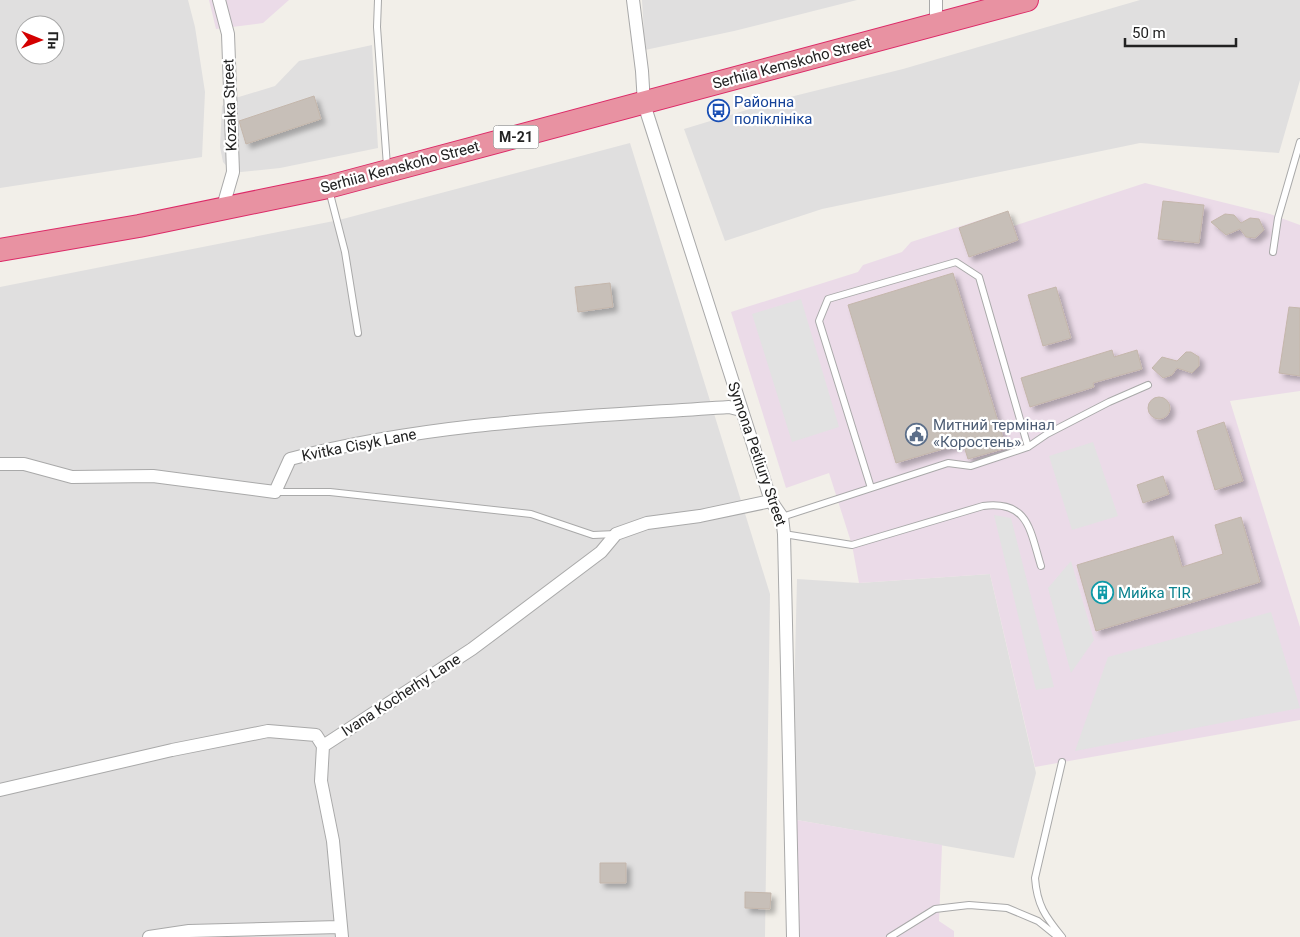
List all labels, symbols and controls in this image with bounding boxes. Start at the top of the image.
north arrow [15,15,65,65]
scale bar [1125,15,1236,47]
text: 50 m [1132,24,1166,42]
text: Пн [45,31,61,49]
street label: Serhiia Kemskoho Street [711,33,873,93]
street label: Kozaka Street [219,58,241,151]
place label: Районна поліклініка [734,93,812,128]
bus stop icon: Районна поліклініка [706,99,730,123]
road number: М-21 [494,125,538,148]
street label: Serhiia Kemskoho Street [319,137,481,197]
street label: Symona Petliury Street [724,380,790,529]
place label: Митний термінал «Коростень» [933,416,1055,451]
public building icon: Митний термінал «Коростень» [905,422,929,446]
street label: Kvitka Cisyk Lane [300,425,418,465]
building icon: Мийка TIR [1090,581,1114,605]
place label: Мийка TIR [1118,584,1191,602]
street label: Ivana Kocherhy Lane [338,650,464,740]

